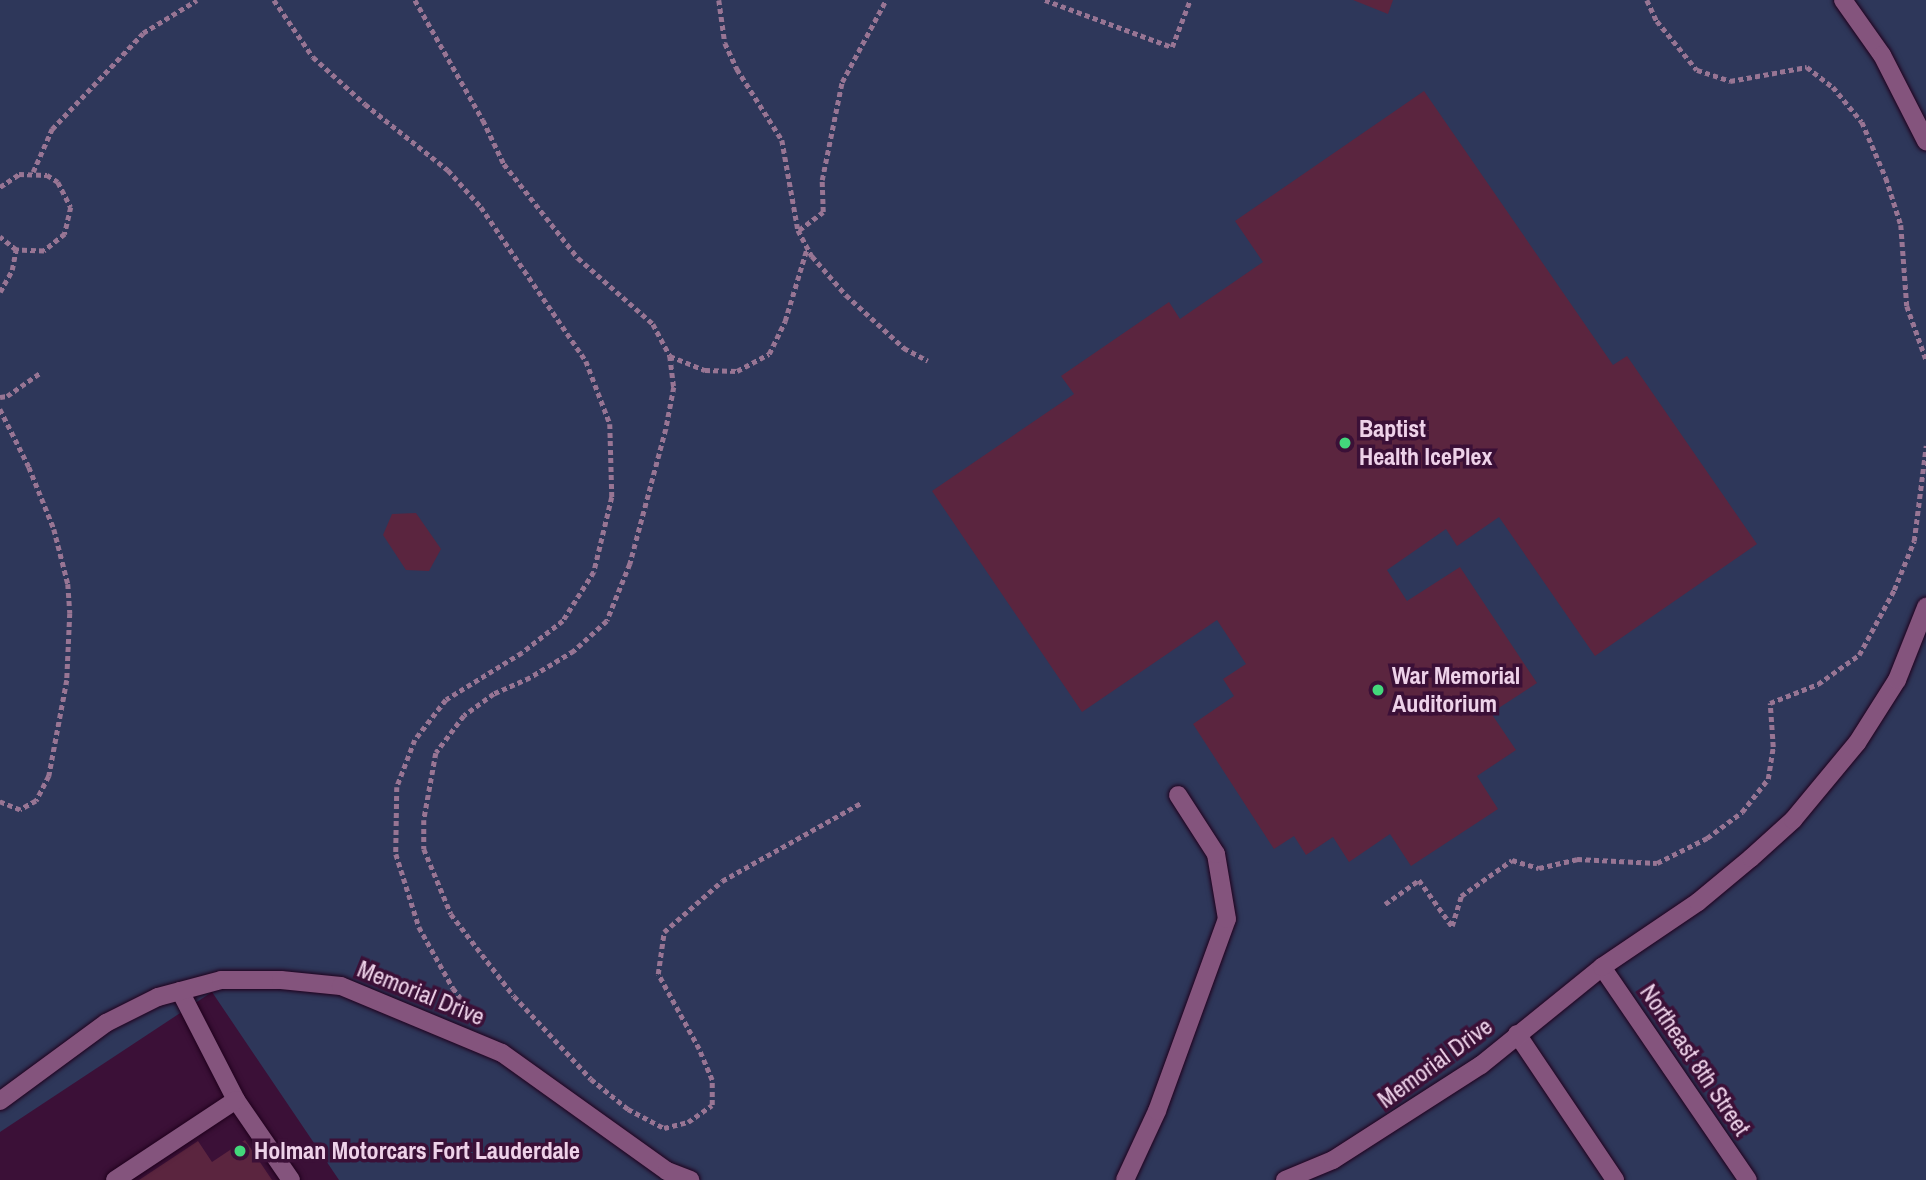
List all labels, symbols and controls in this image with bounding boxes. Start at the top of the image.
place label: Baptist Health IcePlex [1359,415,1492,471]
marker: Baptist Health IcePlex [1337,435,1353,451]
place label: War Memorial Auditorium [1392,662,1520,718]
marker: War Memorial Auditorium [1370,682,1386,698]
street label: Memorial Drive [353,954,489,1032]
street label: Northeast 8th Street [1634,979,1756,1141]
street label: Memorial Drive [1372,1012,1498,1114]
place label: Holman Motorcars Fort Lauderdale [254,1137,580,1165]
marker: Holman Motorcars Fort Lauderdale [232,1143,248,1159]

